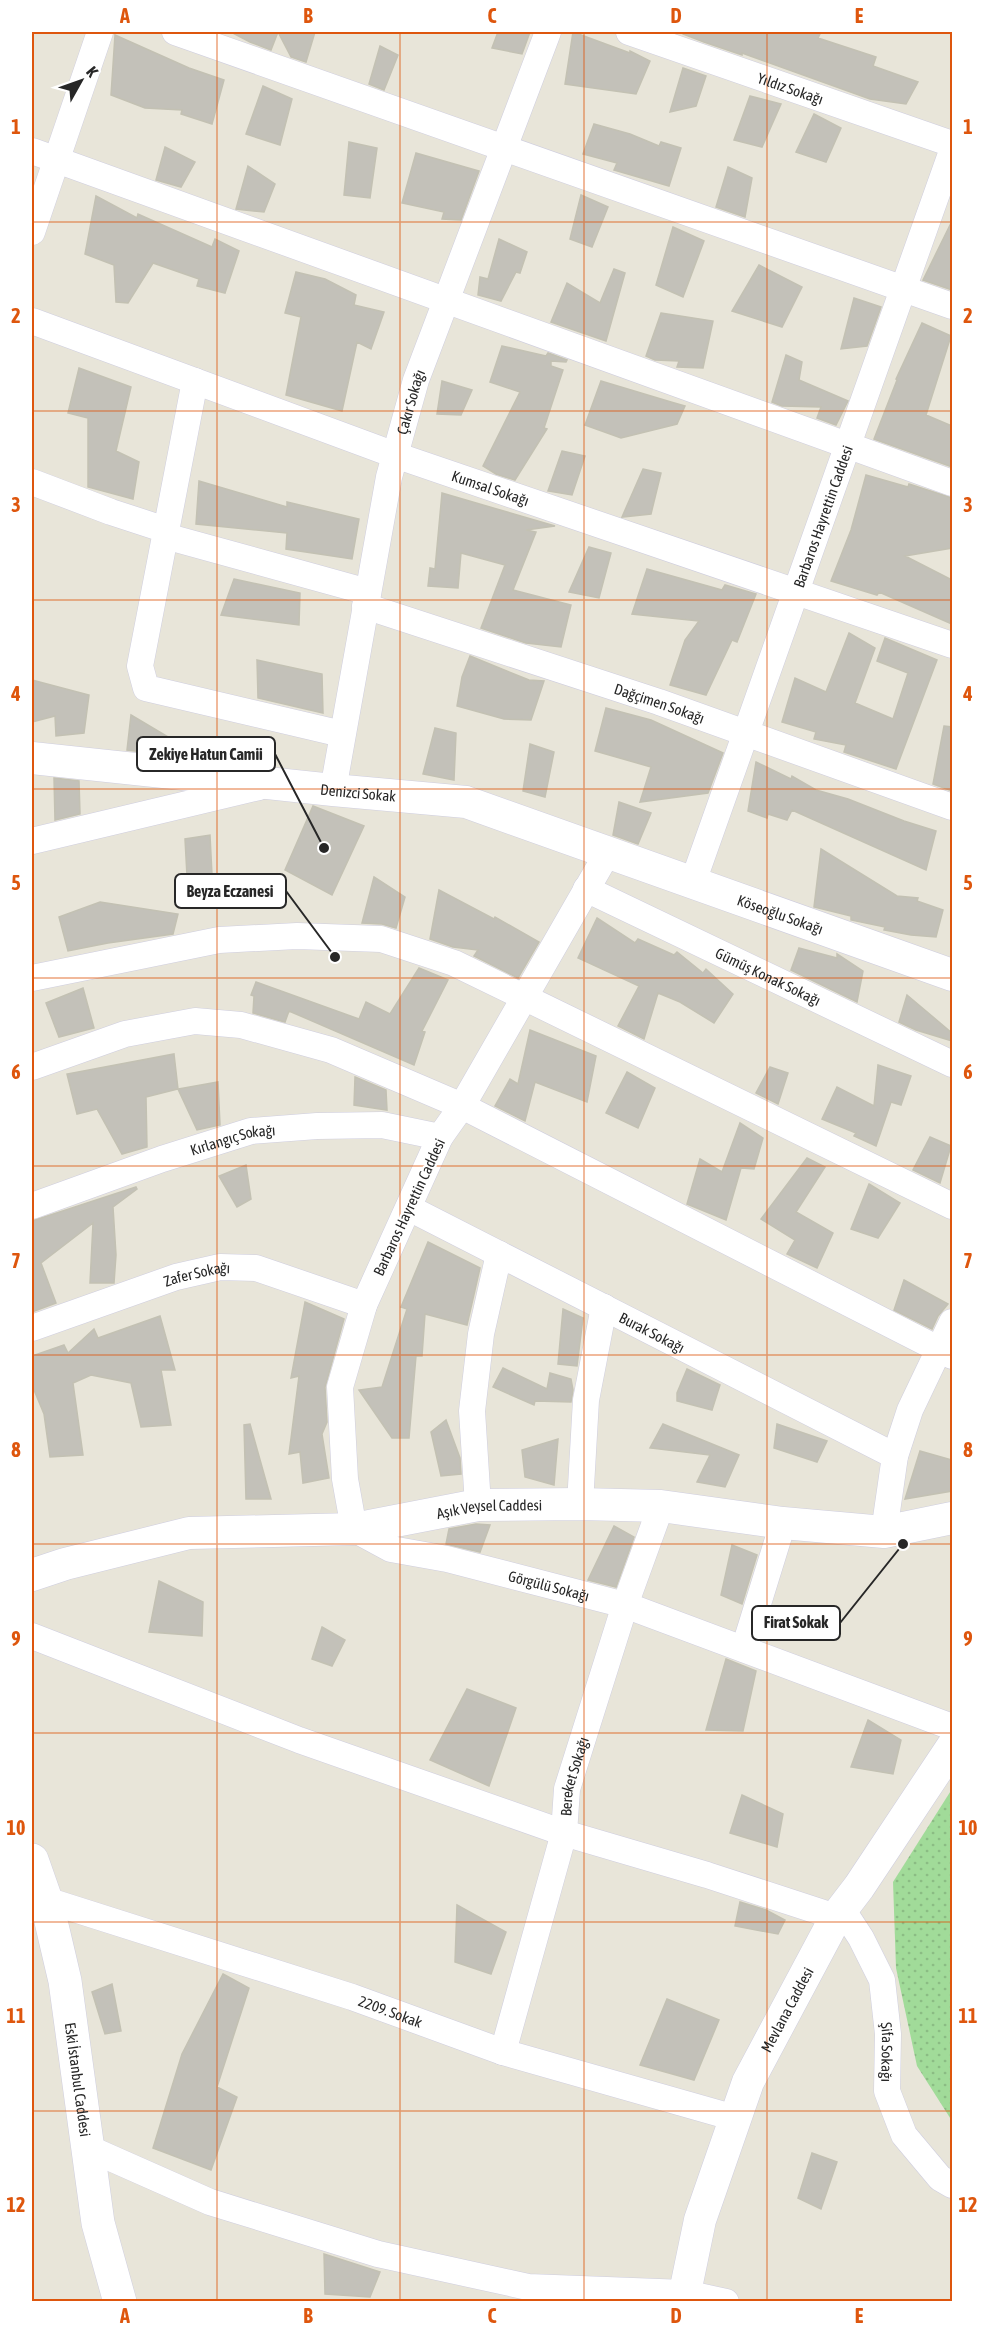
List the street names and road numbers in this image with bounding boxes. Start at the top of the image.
street label: Yıldız Sokağı [755,69,826,107]
street label: Çakır Sokağı [393,367,428,436]
street label: Barbaros Hayrettin Caddesi [790,443,856,590]
street label: Kumsal Sokağı [450,467,531,509]
street label: Dağçimen Sokağı [612,679,707,726]
street label: Denizci Sokak [320,780,397,804]
street label: Köseoğlu Sokağı [735,891,826,937]
street label: Gümüş Konak Sokağı [713,944,824,1009]
street label: Kırlangıç Sokağı [188,1121,276,1158]
street label: Barbaros Hayrettin Caddesi [370,1136,448,1278]
street label: Zafer Sokağı [161,1259,230,1289]
street label: Burak Sokağı [617,1308,688,1356]
street label: Aşık Veysel Caddesi [435,1496,542,1521]
street label: Görgülü Sokağı [507,1567,591,1604]
street label: Bereket Sokağı [557,1735,591,1817]
street label: Mevlana Caddesi [757,1964,816,2055]
street label: 2209. Sokak [356,1992,425,2031]
street label: Eski İstanbul Caddesi [62,2021,95,2138]
street label: Şifa Sokağı [878,2021,897,2082]

